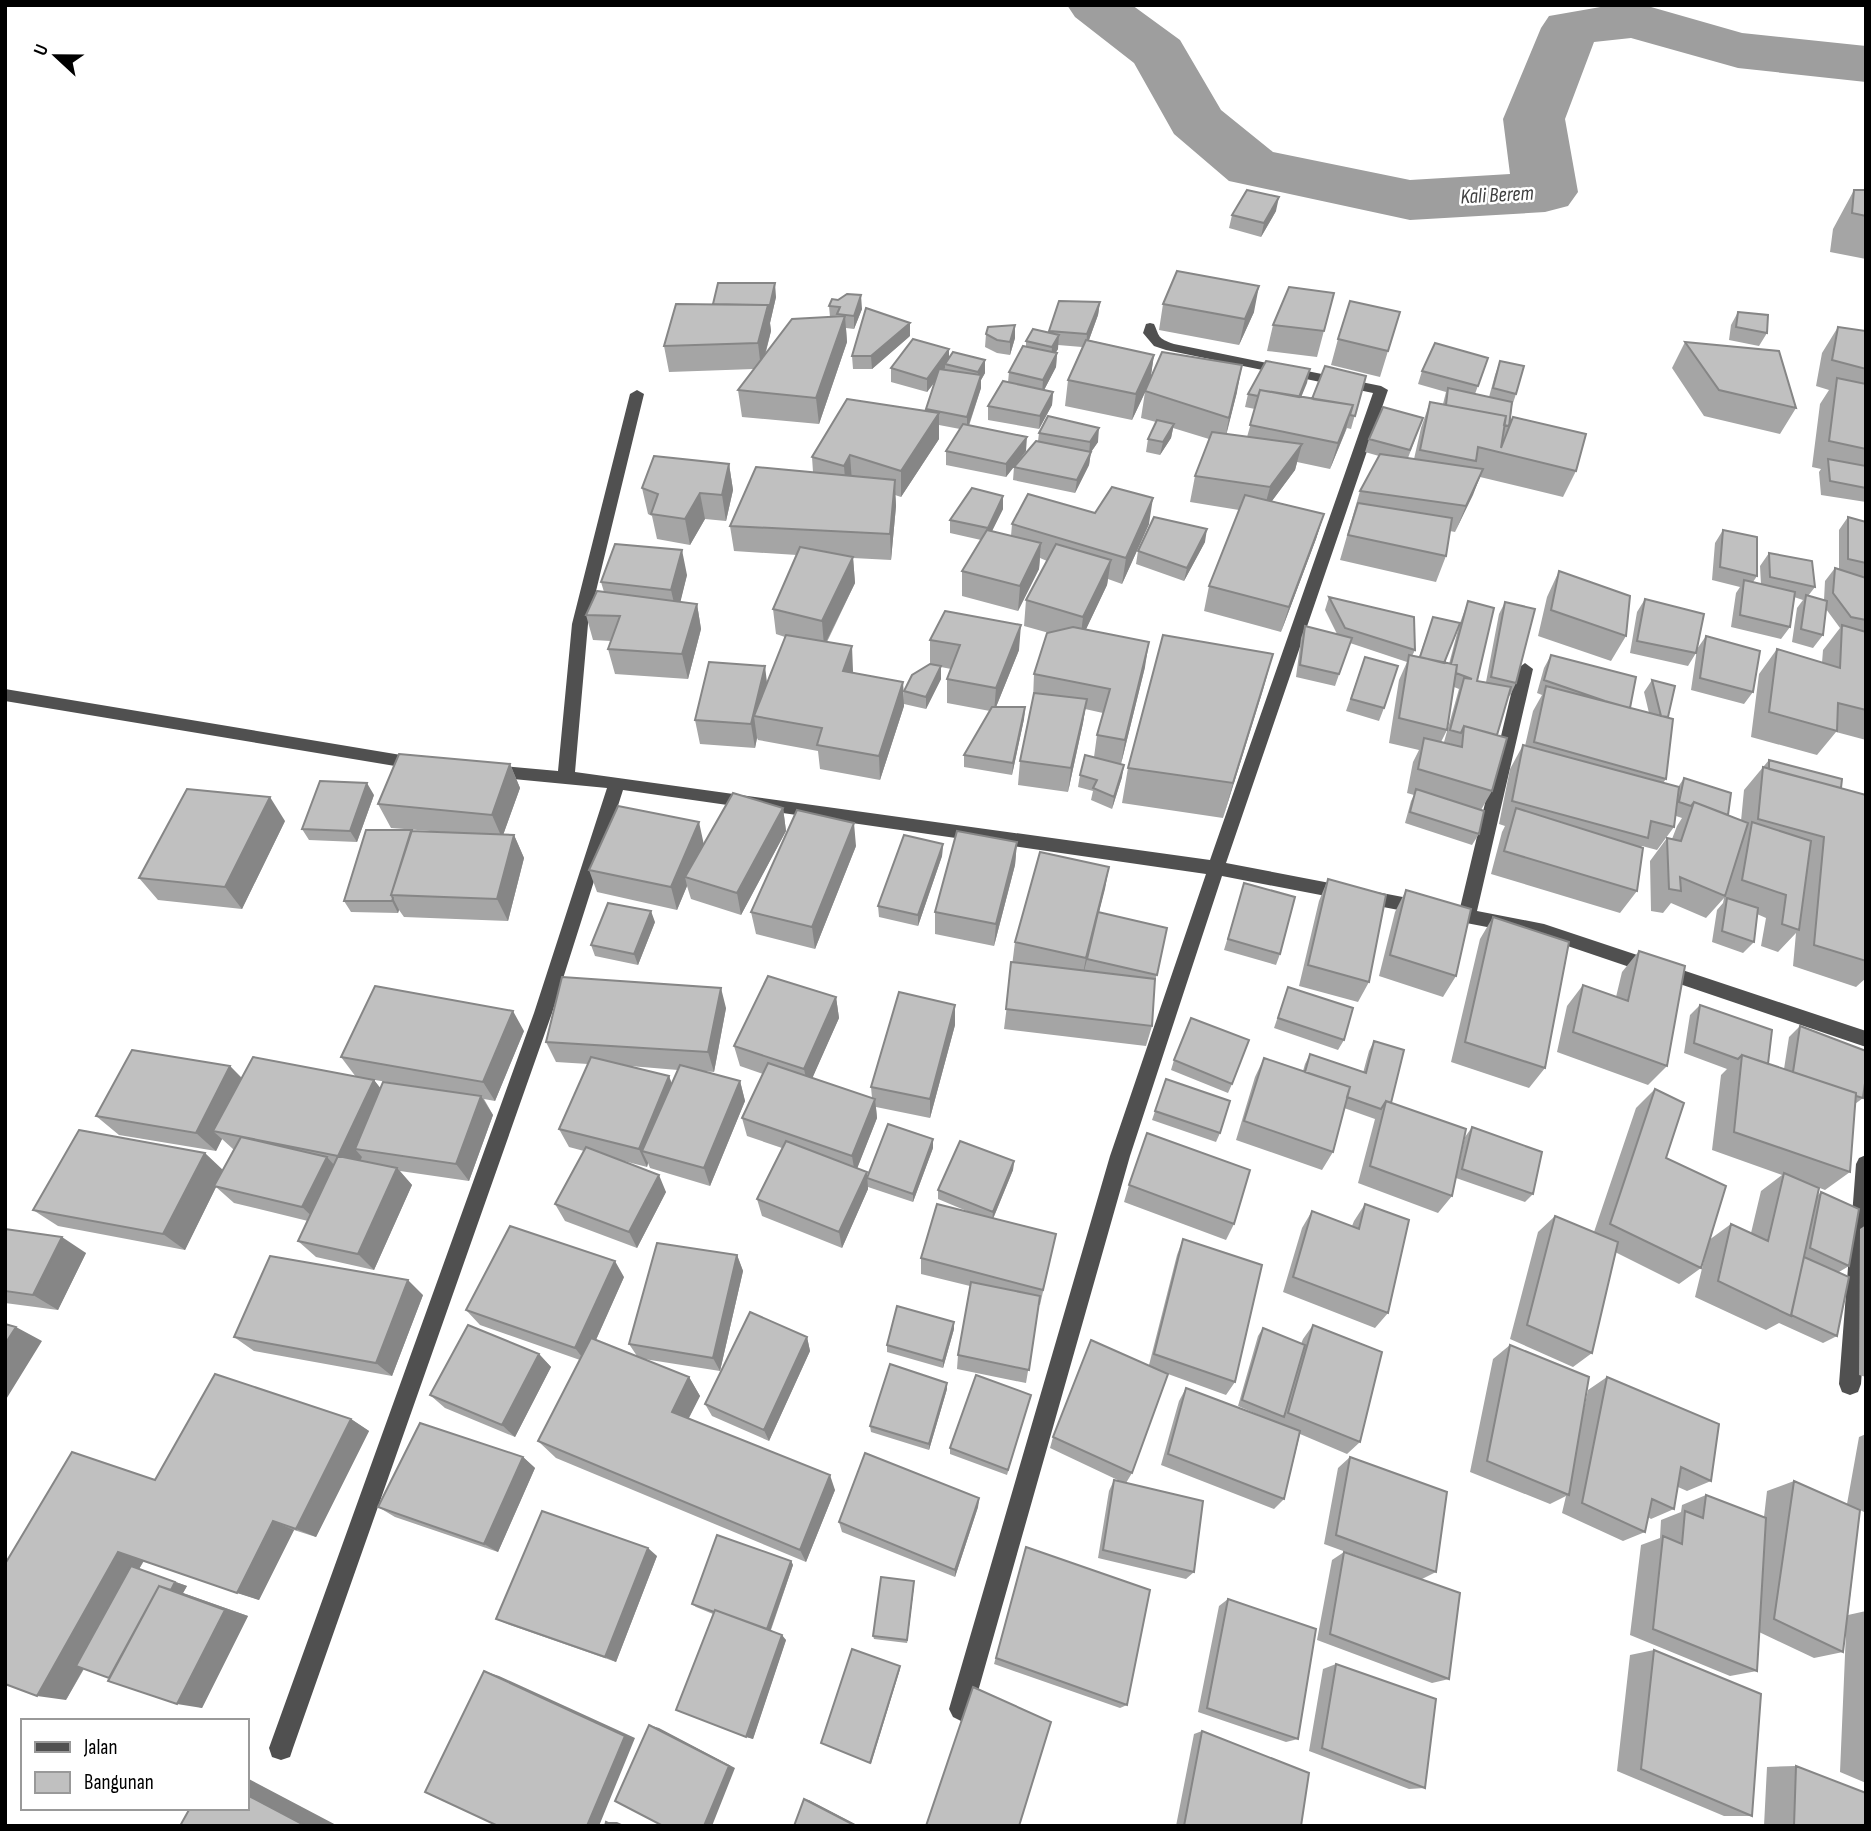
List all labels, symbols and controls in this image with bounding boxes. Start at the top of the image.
north arrow [21,21,91,91]
text: U [29,41,54,59]
water label: Kali Berem [1460,181,1534,209]
legend [21,1719,248,1810]
text: Jalan [83,1735,117,1760]
text: Bangunan [84,1770,154,1795]

